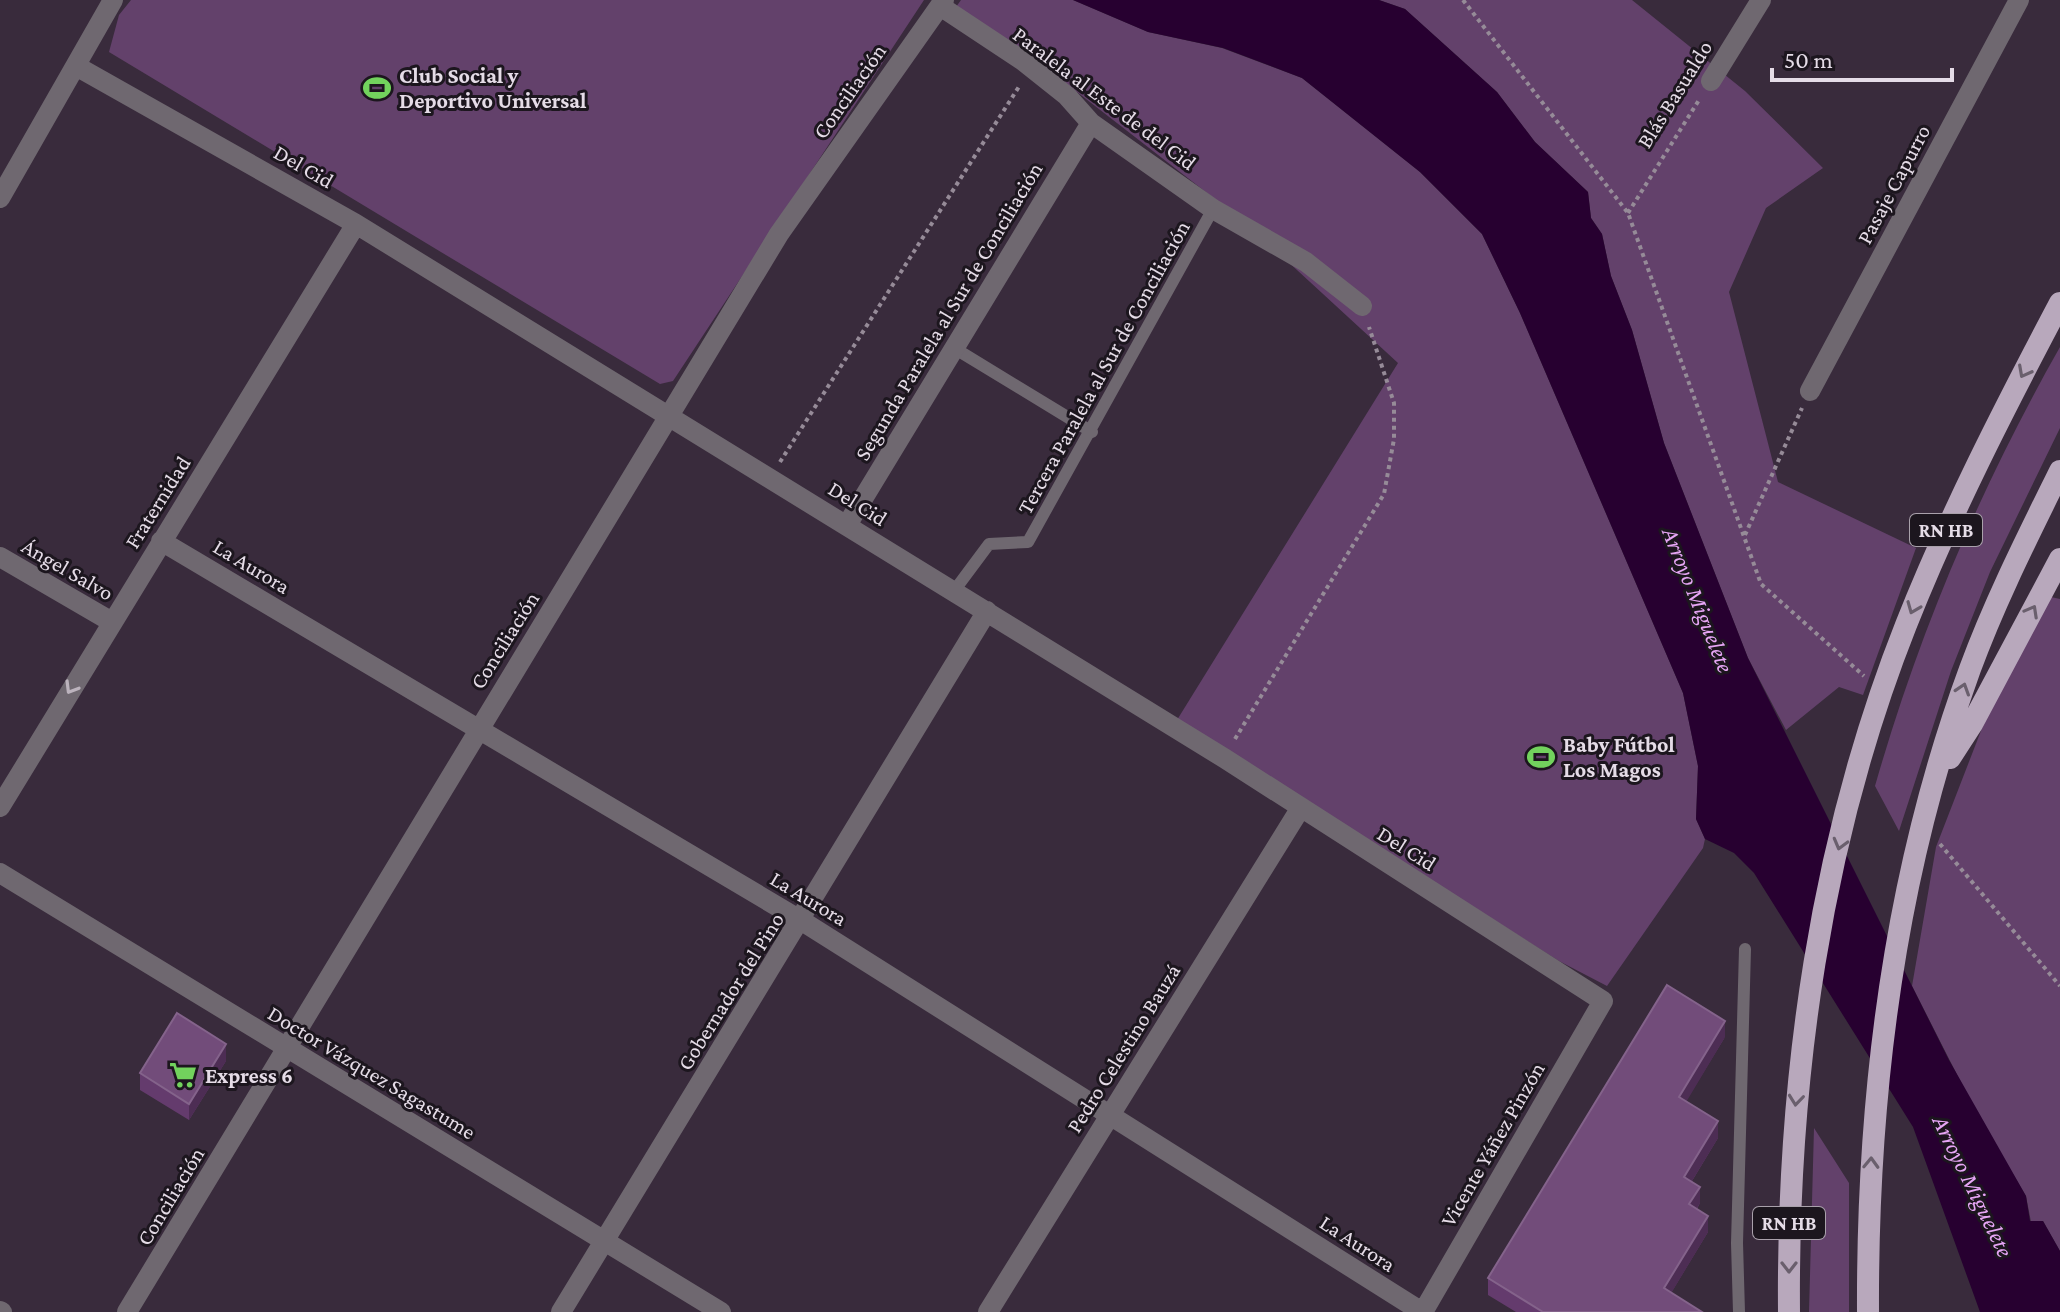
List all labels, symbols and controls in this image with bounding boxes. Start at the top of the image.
street label: Paralela al Este de del Cid [1008,21,1201,176]
scale bar [1772,32,1952,82]
street label: Blás Basualdo [1632,36,1717,153]
street label: Conciliación [808,39,891,143]
text: 50 m [1784,46,1833,73]
place label: Club Social y Deportivo Universal [399,63,587,113]
sports icon: Club Social y Deportivo Universal [362,73,392,103]
street label: Pasaje Capurro [1852,120,1935,248]
street label: Del Cid [270,139,338,194]
street label: Segunda Paralela al Sur de Conciliación [849,158,1048,465]
street label: Tercera Paralela al Sur de Conciliación [1012,216,1195,518]
one-way arrow [2018,364,2033,379]
street label: Fraternidad [119,451,196,553]
street label: Del Cid [824,476,892,531]
road number: RN HB [1910,514,1982,546]
water label: Arroyo Miguelete [1657,522,1740,676]
street label: Ángel Salvo [18,533,118,606]
street label: La Aurora [209,534,295,599]
street label: Conciliación [465,587,544,693]
one-way arrow [1907,600,1923,614]
one-way arrow [2022,604,2037,619]
one-way arrow [66,679,81,694]
one-way arrow [1954,683,1970,697]
place label: Baby Fútbol Los Magos [1563,732,1675,782]
sports icon: Baby Fútbol Los Magos [1526,742,1556,772]
street label: Del Cid [1373,821,1441,876]
one-way arrow [1833,836,1850,850]
street label: La Aurora [766,866,852,931]
street label: Gobernador del Pino [672,908,789,1075]
street label: Pedro Celestino Bauzá [1061,959,1185,1137]
street label: Doctor Vázquez Sagastume [263,1000,480,1144]
street label: Vicente Yáñez Pinzón [1435,1058,1550,1231]
supermarket icon: Express 6 [168,1060,198,1090]
place label: Express 6 [205,1063,293,1088]
one-way arrow [1788,1093,1805,1106]
water label: Arroyo Miguelete [1927,1110,2019,1261]
street label: Conciliación [131,1143,210,1250]
one-way arrow [1862,1156,1879,1169]
road number: RN HB [1753,1207,1825,1239]
street label: La Aurora [1315,1210,1400,1277]
one-way arrow [1780,1261,1798,1274]

